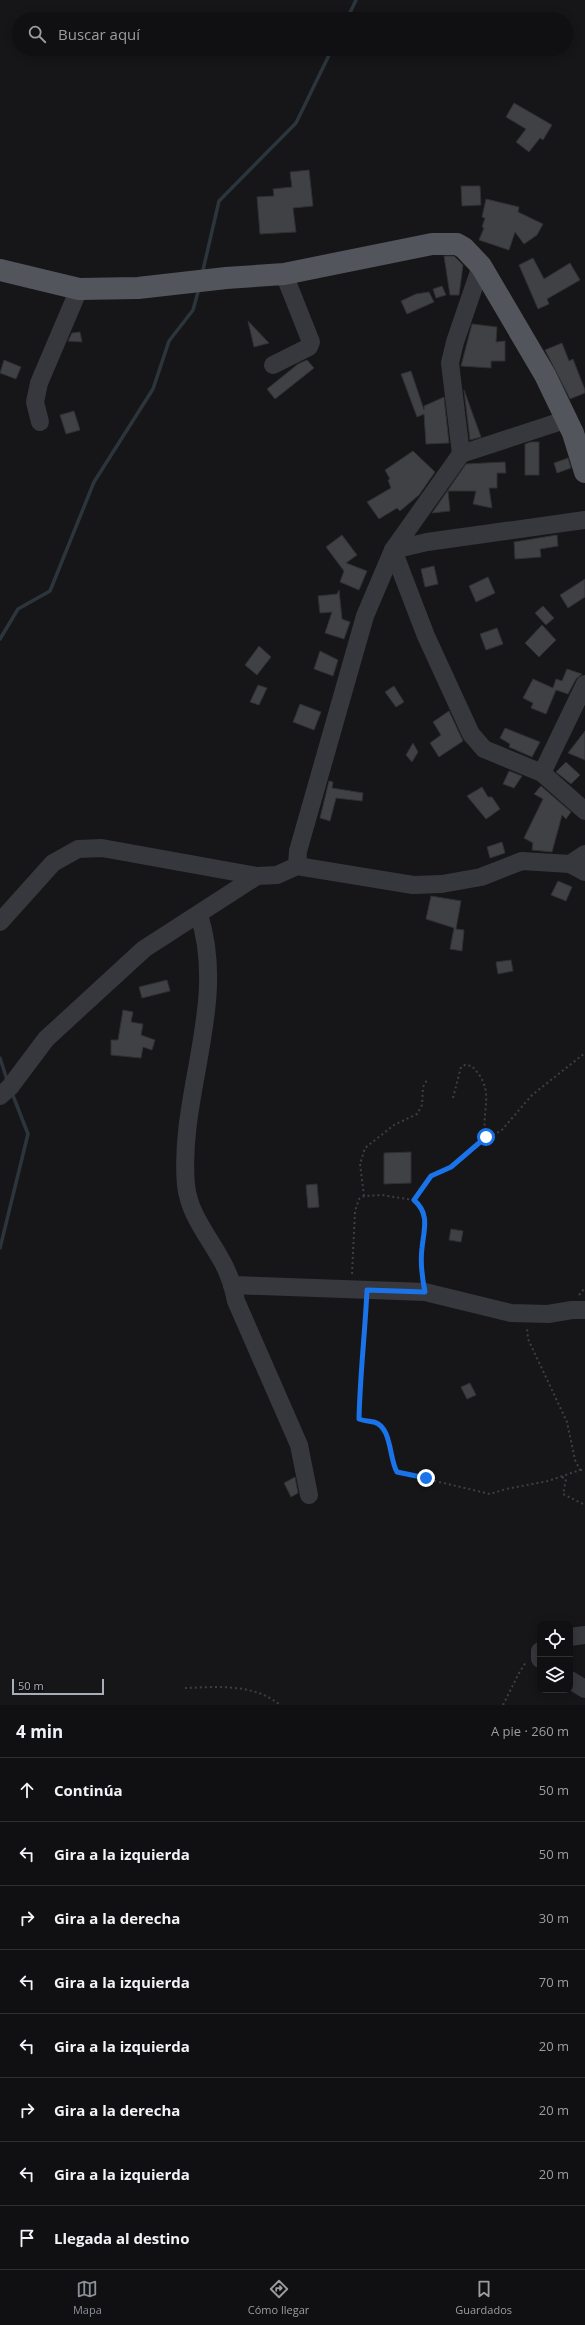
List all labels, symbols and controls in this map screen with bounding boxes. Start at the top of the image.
search box [12,12,573,56]
icon: search [26,23,48,45]
text: Buscar aquí [58,24,140,44]
route start [477,1128,495,1146]
route end [417,1469,435,1487]
map controls [537,1621,573,1693]
button: locate [537,1621,573,1657]
button: layers [537,1657,573,1693]
scale bar [12,1677,104,1696]
text: 50 m [18,1678,44,1693]
text: 4 min [16,1720,63,1743]
text: A pie · 260 m [491,1722,569,1740]
icon: ahead [16,1779,38,1801]
text: Continúa [54,1780,123,1800]
text: 50 m [539,1781,569,1799]
icon: left [16,1843,38,1865]
text: Gira a la izquierda [54,1844,190,1864]
text: 50 m [539,1845,569,1863]
icon: right [16,1907,38,1929]
text: Gira a la derecha [54,1908,180,1928]
text: 30 m [539,1909,569,1927]
icon: left [16,1971,38,1993]
text: Gira a la izquierda [54,1972,190,1992]
text: 70 m [539,1973,569,1991]
icon: left [16,2035,38,2057]
text: Gira a la izquierda [54,2036,190,2056]
text: 20 m [539,2037,569,2055]
icon: right [16,2099,38,2121]
text: Gira a la derecha [54,2100,180,2120]
text: 20 m [539,2101,569,2119]
icon: left [16,2163,38,2185]
text: Gira a la izquierda [54,2164,190,2184]
text: 20 m [539,2165,569,2183]
icon: arrive [16,2227,38,2249]
text: Llegada al destino [54,2228,189,2248]
tab: Mapa [73,2278,102,2317]
tab: Cómo llegar [248,2278,309,2317]
tab: Guardados [455,2278,512,2317]

